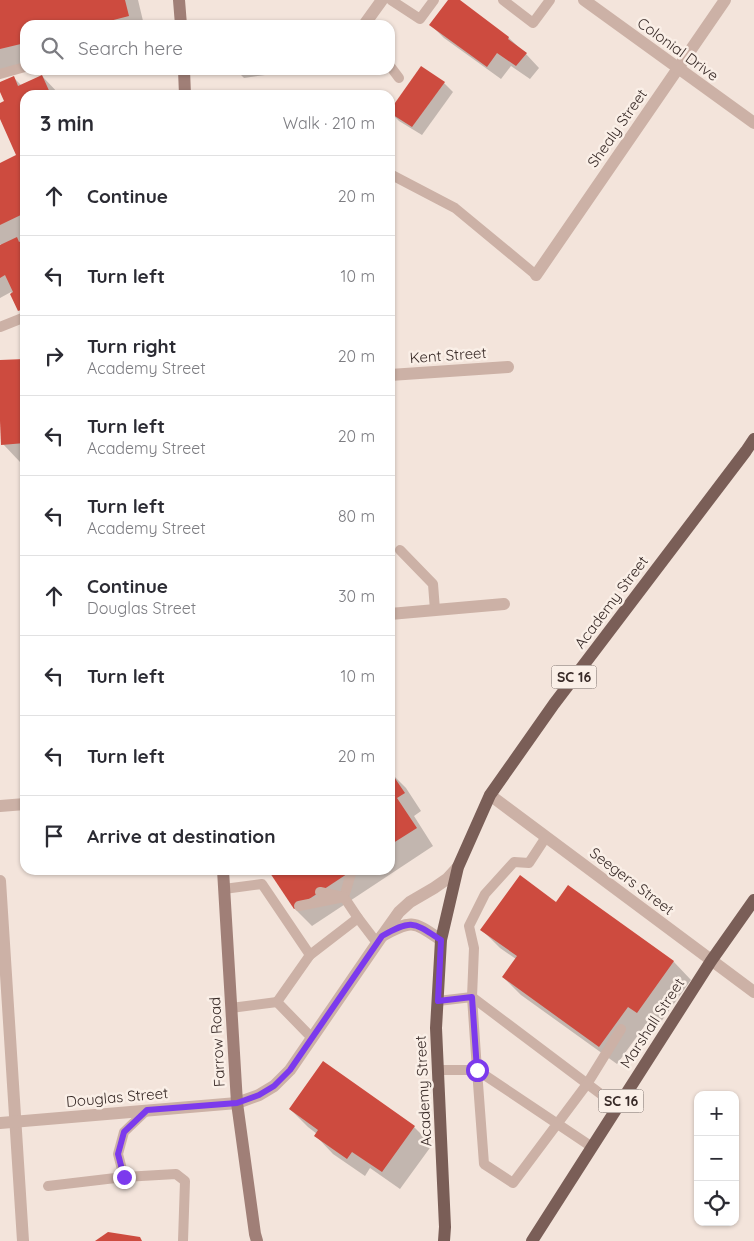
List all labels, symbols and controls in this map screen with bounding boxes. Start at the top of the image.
street label: Colonial Drive [634,13,722,85]
search box [20,20,395,75]
icon: search [38,34,66,62]
text: Search here [78,36,183,60]
street label: Shealy Street [583,85,651,171]
text: 3 min [40,110,94,136]
text: Walk · 210 m [283,113,375,133]
icon: ahead [40,182,68,210]
text: Continue [87,184,168,208]
text: 20 m [338,186,375,206]
icon: left [40,262,68,290]
text: Turn left [87,264,165,288]
text: 10 m [341,266,375,286]
text: Turn right [87,334,176,358]
icon: right [40,342,68,370]
street label: Kent Street [409,343,487,367]
text: 20 m [338,346,375,366]
text: Academy Street [87,358,206,378]
text: Turn left [87,414,165,438]
icon: left [40,422,68,450]
text: 20 m [338,426,375,446]
text: Academy Street [87,438,206,458]
text: Turn left [87,494,165,518]
icon: left [40,502,68,530]
text: 80 m [338,506,375,526]
text: Academy Street [87,518,206,538]
street label: Academy Street [570,552,652,652]
text: Continue [87,574,168,598]
icon: ahead [40,582,68,610]
text: 30 m [338,586,375,606]
text: Douglas Street [87,598,196,618]
icon: left [40,662,68,690]
text: Turn left [87,664,165,688]
text: 10 m [341,666,375,686]
road number: SC 16 [552,666,596,689]
icon: left [40,742,68,770]
text: Turn left [87,744,165,768]
text: 20 m [338,746,375,766]
icon: arrive [40,822,68,850]
text: Arrive at destination [87,824,276,848]
street label: Seegers Street [586,843,678,919]
street label: Marshall Street [616,974,688,1072]
street label: Farrow Road [205,996,229,1088]
street label: Academy Street [411,1035,435,1147]
route start [466,1059,489,1082]
street label: Douglas Street [65,1083,169,1111]
road number: SC 16 [598,1090,644,1112]
map controls [694,1091,739,1226]
button: + [694,1091,739,1136]
button: − [694,1136,739,1181]
route end [113,1166,136,1189]
button: locate [694,1181,739,1226]

